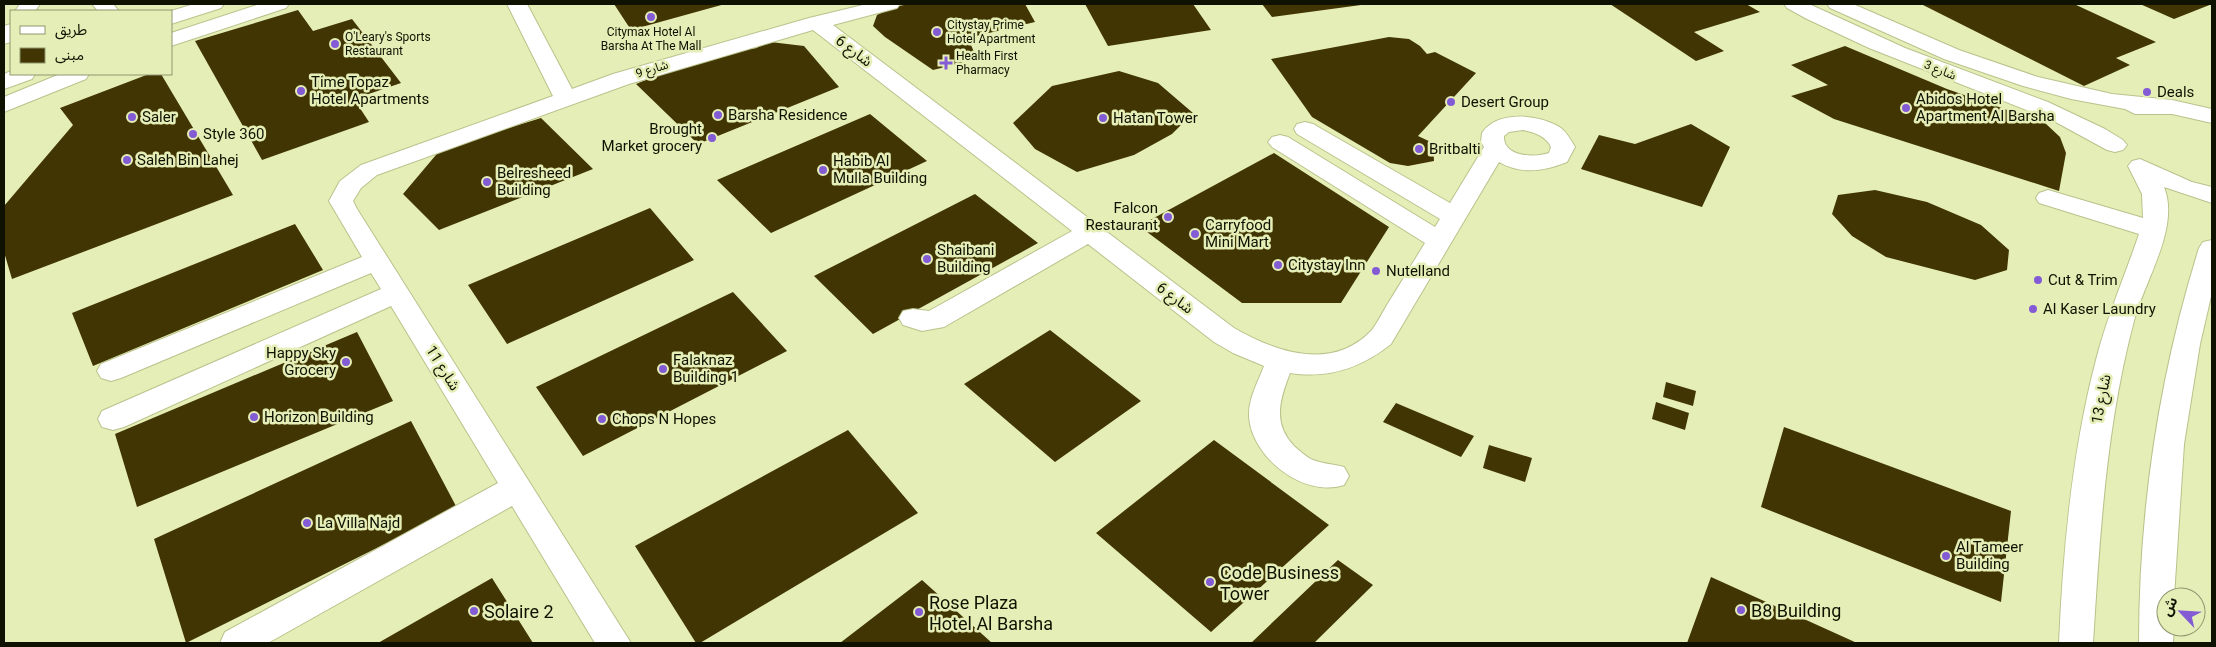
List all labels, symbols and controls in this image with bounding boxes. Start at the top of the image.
legend [10,10,172,75]
marker: Citymax Hotel Al Barsha At The Mall [645,11,657,23]
place label: Citystay Prime Hotel Apartment [947,18,1035,46]
text: طريق [55,21,87,40]
place label: Citymax Hotel Al Barsha At The Mall [601,25,701,53]
marker: Citystay Prime Hotel Apartment [931,26,943,38]
place label: O'Leary's Sports Restaurant [345,30,431,58]
street label: شارع 6 [830,31,876,73]
marker: O'Leary's Sports Restaurant [329,38,341,50]
text: مبنى [55,46,84,64]
place label: Health First Pharmacy [956,49,1018,77]
street label: شارع 9 [634,57,670,82]
marker: Health First Pharmacy [940,57,952,69]
street label: شارع 3 [1921,57,1958,85]
place label: Time Topaz Hotel Apartments [311,73,429,108]
place label: Deals [2157,83,2194,101]
marker: Time Topaz Hotel Apartments [295,85,307,97]
marker: Deals [2141,86,2153,98]
place label: Abidos Hotel Apartment Al Barsha [1916,90,2055,125]
place label: Desert Group [1461,93,1549,111]
marker: Desert Group [1445,96,1457,108]
marker: Abidos Hotel Apartment Al Barsha [1900,102,1912,114]
place label: Barsha Residence [728,106,848,124]
place label: Saler [142,108,176,126]
marker: Barsha Residence [712,109,724,121]
place label: Hatan Tower [1113,109,1198,127]
marker: Saler [126,111,138,123]
marker: Hatan Tower [1097,112,1109,124]
place label: Brought Market grocery [602,120,702,155]
place label: Style 360 [203,125,265,143]
marker: Style 360 [187,128,199,140]
marker: Brought Market grocery [706,132,718,144]
place label: Britbalti [1429,140,1481,158]
marker: Britbalti [1413,143,1425,155]
place label: Saleh Bin Lahej [137,151,239,169]
place label: Habib Al Mulla Building [833,152,927,187]
marker: Saleh Bin Lahej [121,154,133,166]
place label: Belresheed Building [497,164,571,199]
marker: Habib Al Mulla Building [817,164,829,176]
marker: Belresheed Building [481,176,493,188]
place label: Falcon Restaurant [1086,199,1158,234]
marker: Falcon Restaurant [1162,211,1174,223]
place label: Carryfood Mini Mart [1205,216,1271,251]
marker: Carryfood Mini Mart [1189,228,1201,240]
place label: Shaibani Building [937,241,995,276]
marker: Shaibani Building [921,253,933,265]
place label: Citystay Inn [1288,256,1366,274]
marker: Citystay Inn [1272,259,1284,271]
place label: Nutelland [1386,262,1450,280]
marker: Nutelland [1370,265,1382,277]
place label: Cut & Trim [2048,271,2118,289]
marker: Cut & Trim [2032,274,2044,286]
street label: شارع 6 [1151,278,1197,320]
place label: Al Kaser Laundry [2043,300,2156,318]
marker: Al Kaser Laundry [2027,303,2039,315]
street label: شارع 11 [420,342,464,396]
place label: Happy Sky Grocery [266,344,336,379]
place label: Falaknaz Building 1 [673,351,739,386]
marker: Happy Sky Grocery [340,356,352,368]
marker: Falaknaz Building 1 [657,363,669,375]
street label: شارع 13 [2087,373,2118,426]
place label: Horizon Building [264,408,374,426]
place label: Chops N Hopes [612,410,716,428]
marker: Horizon Building [248,411,260,423]
marker: Chops N Hopes [596,413,608,425]
place label: La Villa Najd [317,514,400,532]
marker: La Villa Najd [301,517,313,529]
place label: Al Tameer Building [1956,538,2023,573]
marker: Al Tameer Building [1940,550,1952,562]
place label: Code Business Tower [1220,562,1339,604]
marker: Code Business Tower [1204,576,1216,588]
north arrow [2156,587,2206,637]
place label: Rose Plaza Hotel Al Barsha [929,592,1053,634]
text: ش [2158,594,2181,619]
place label: B8 Building [1751,600,1841,621]
place label: Solaire 2 [484,601,554,622]
marker: B8 Building [1735,604,1747,616]
marker: Solaire 2 [468,605,480,617]
marker: Rose Plaza Hotel Al Barsha [913,606,925,618]

